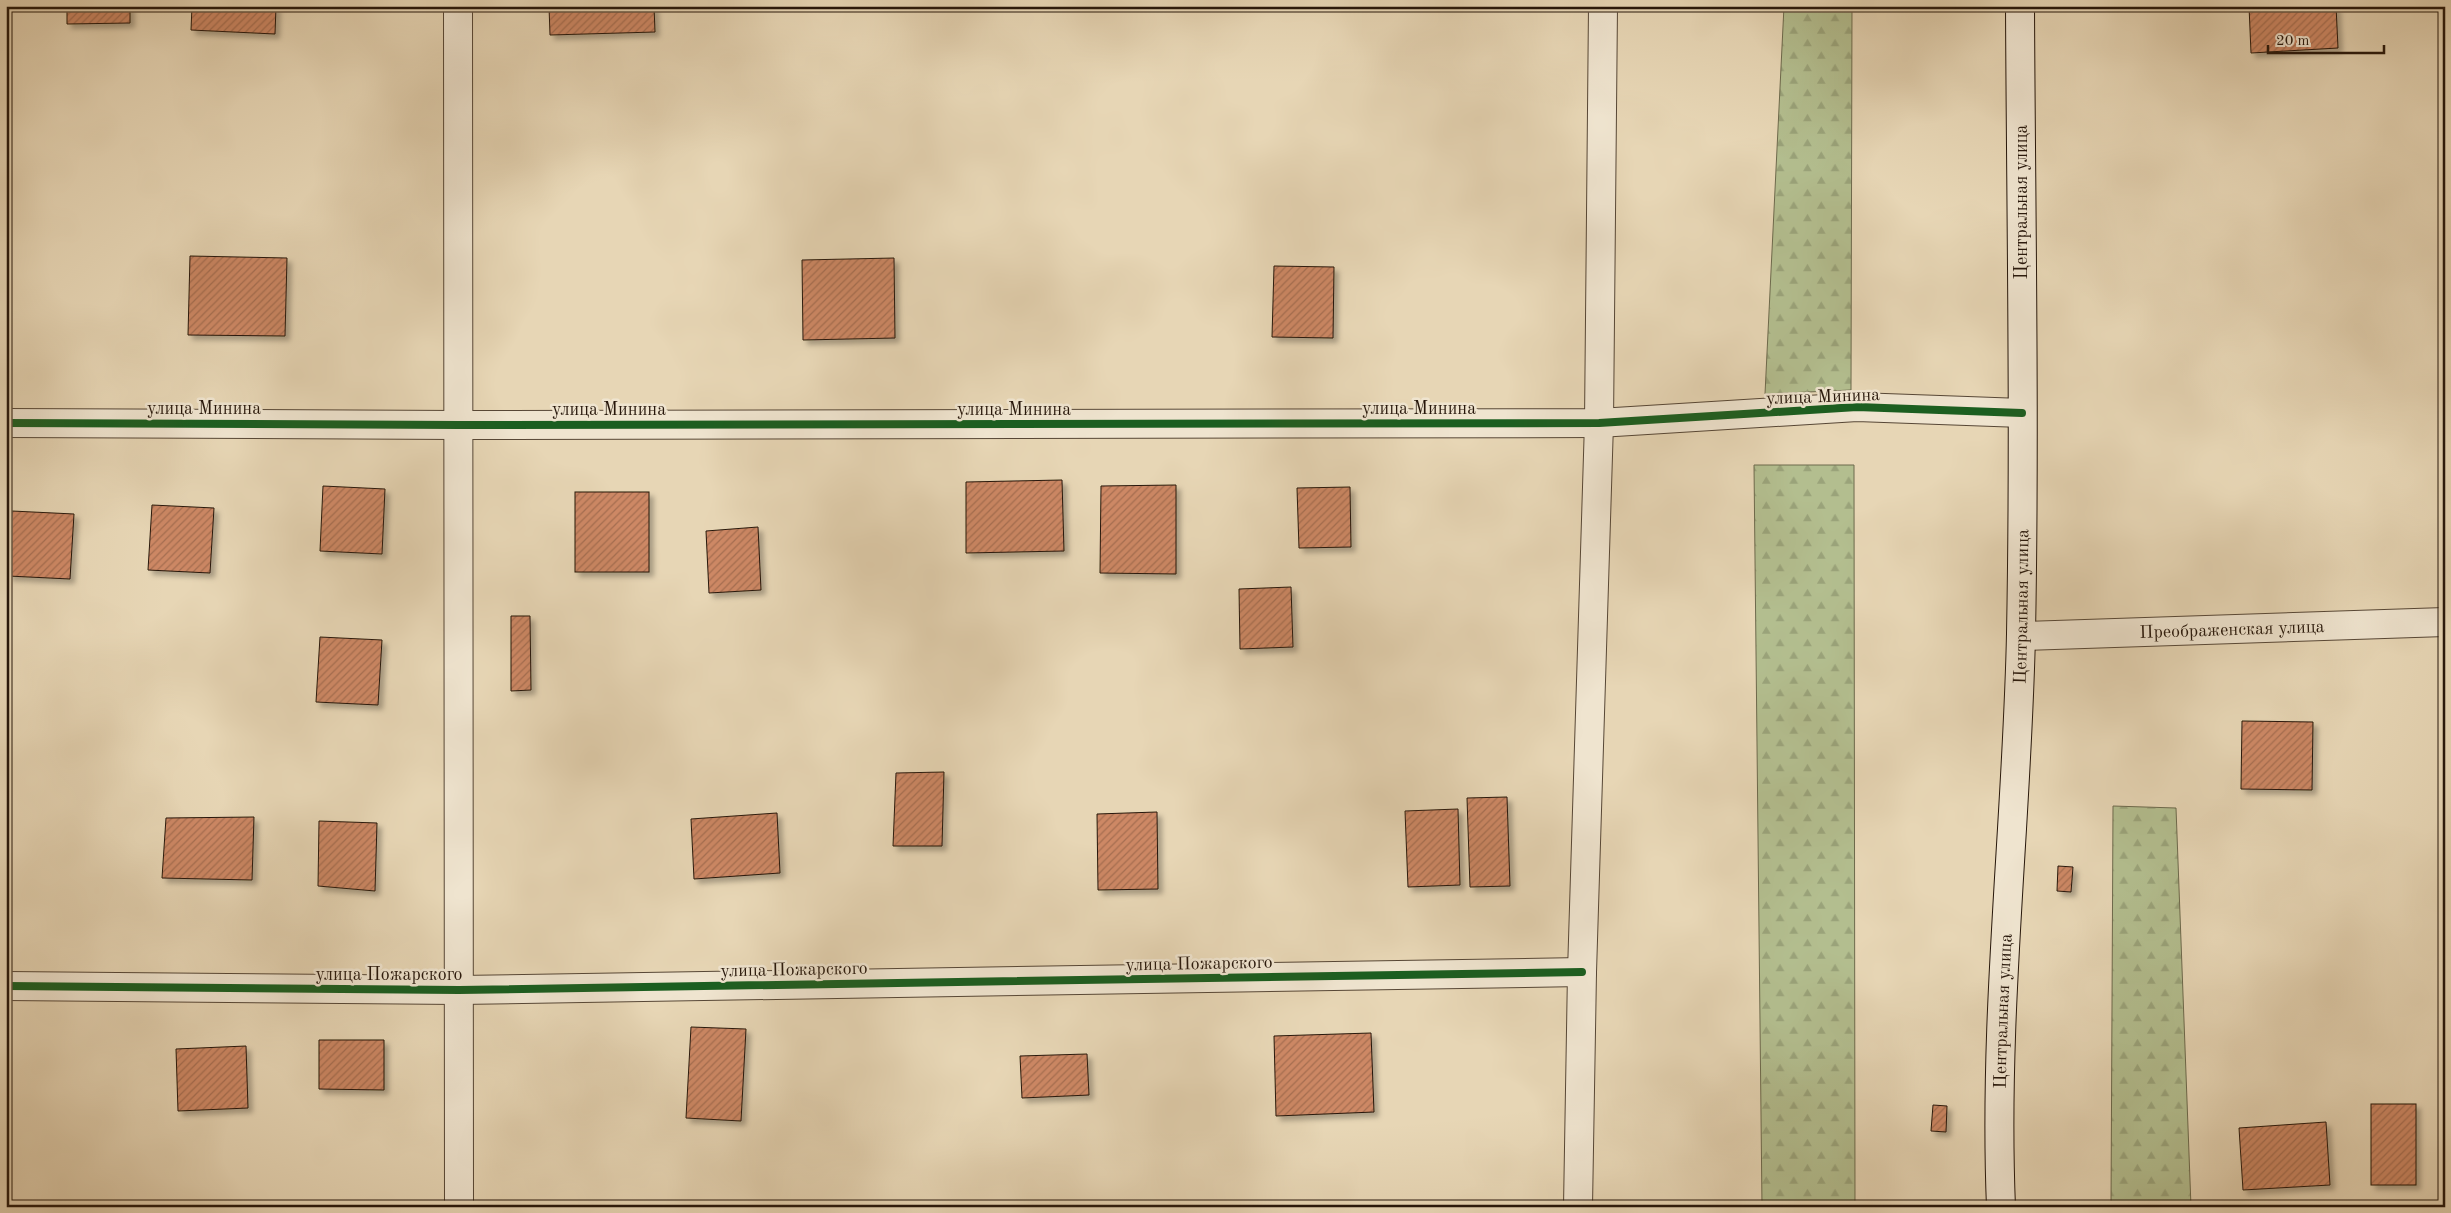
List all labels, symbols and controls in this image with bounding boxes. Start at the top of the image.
scale bar [2268,22,2385,54]
text: 20 m [2276,34,2310,49]
street label: Центральная улица [2013,124,2031,279]
street label: улица Минина [1766,386,1880,408]
street label: улица Минина [147,400,261,418]
street label: улица Минина [1362,400,1476,418]
street label: улица Минина [552,401,666,419]
street label: улица Минина [957,401,1071,419]
street label: Центральная улица [2012,529,2032,684]
street label: Преображенская улица [2139,618,2325,642]
street label: Центральная улица [1992,933,2016,1089]
street label: улица Пожарского [1125,954,1273,974]
street label: улица Пожарского [720,960,868,980]
street label: улица Пожарского [316,966,463,984]

